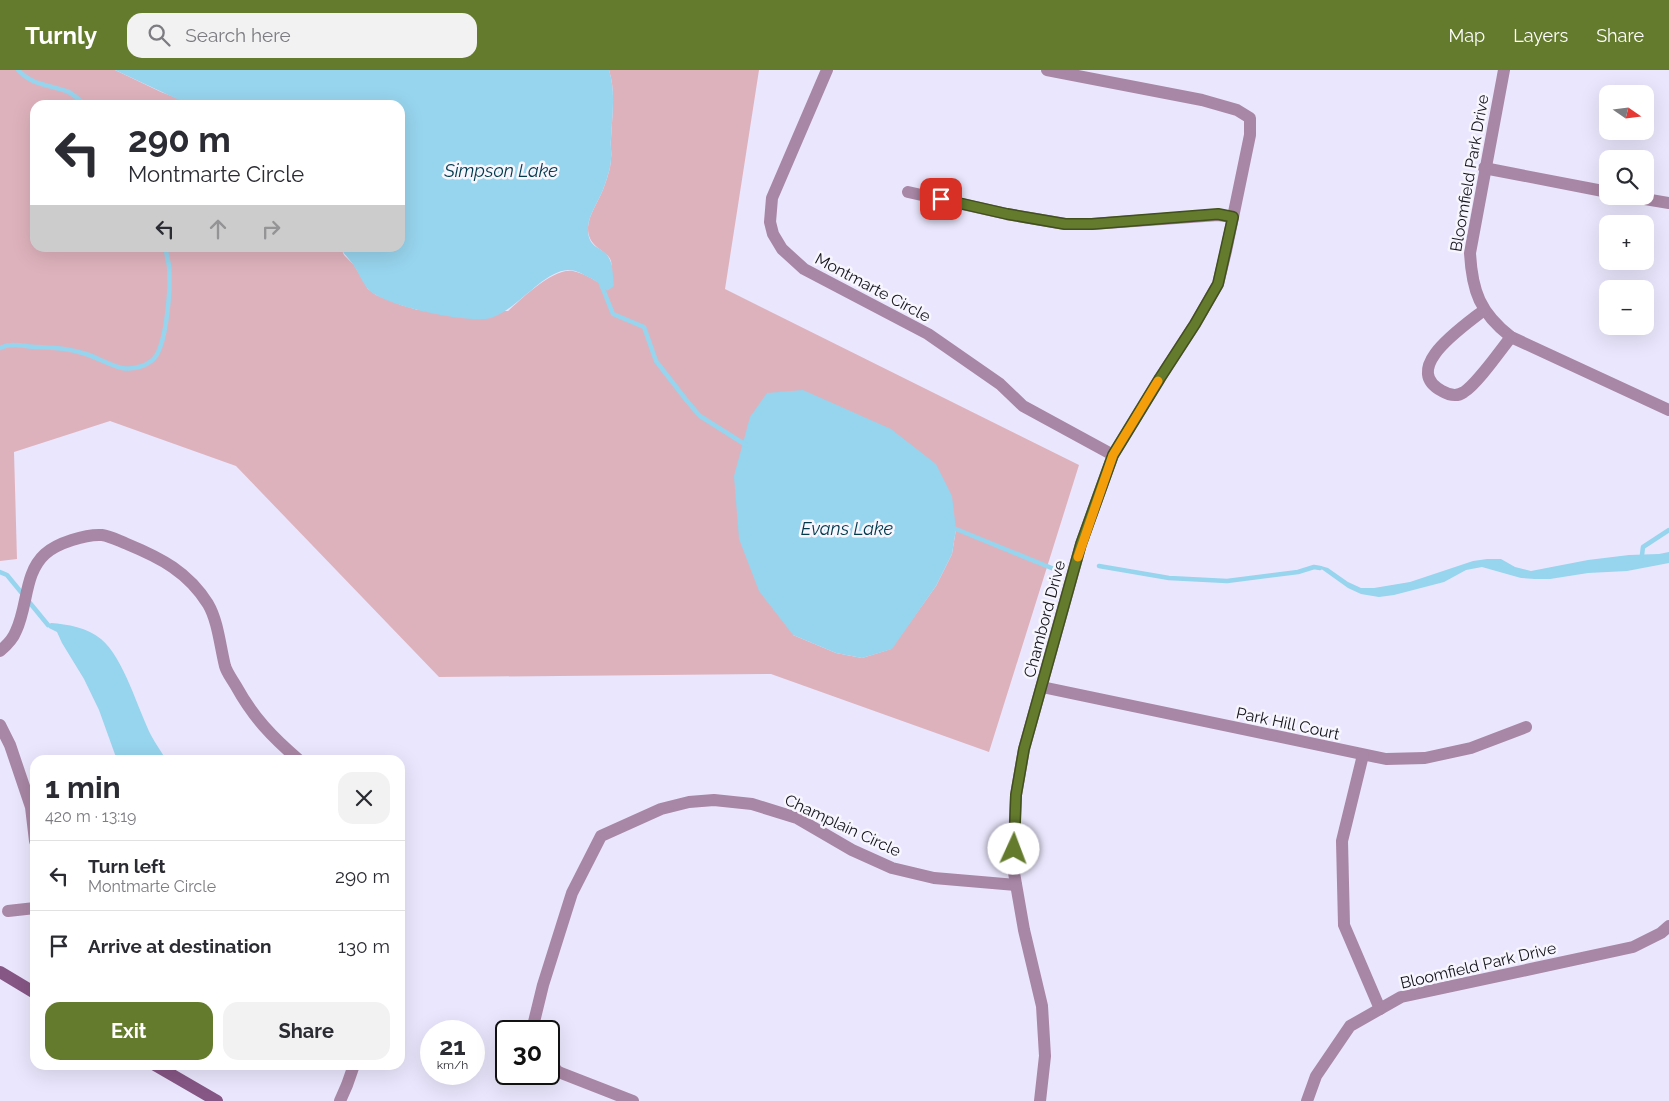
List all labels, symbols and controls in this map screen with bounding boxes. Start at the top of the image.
search box [127,13,477,58]
text: Turnly [25,21,97,50]
icon: search [145,21,173,49]
text: Search here [185,24,291,46]
text: Map [1449,25,1485,46]
text: Layers [1513,25,1568,46]
text: Share [1596,25,1644,46]
north arrow [1599,85,1654,140]
map controls [1599,85,1654,335]
street label: Bloomfield Park Drive [1446,93,1493,253]
text: 290 m [128,119,231,160]
icon: left [45,120,110,185]
button: search [1599,150,1654,205]
water label: Simpson Lake [443,160,558,181]
text: Montmarte Circle [128,161,304,187]
pin [920,178,962,220]
icon: arrive [927,185,955,213]
icon: left [151,215,179,243]
icon: ahead [204,215,232,243]
icon: right [257,215,285,243]
button: + [1599,215,1654,270]
street label: Montmarte Circle [812,249,934,326]
button: − [1599,280,1654,335]
water label: Evans Lake [801,518,894,539]
street label: Chambord Drive [1020,558,1069,680]
street label: Park Hill Court [1234,703,1342,744]
text: 1 min [45,770,121,805]
button: close [338,772,390,824]
street label: Champlain Circle [782,790,904,861]
text: 420 m · 13:19 [45,807,136,826]
position arrow [987,822,1039,874]
text: Turn left [88,855,165,877]
icon: left [45,862,73,890]
text: 290 m [335,865,390,887]
text: Montmarte Circle [88,877,216,896]
icon: arrive [45,932,73,960]
text: Arrive at destination [88,935,272,957]
text: 130 m [338,935,390,957]
street label: Bloomfield Park Drive [1398,938,1558,993]
button: Exit [45,1002,213,1060]
button: Share [223,1002,390,1060]
speed limit sign: 30 [495,1020,560,1085]
text: 21 [439,1031,466,1061]
text: km/h [437,1058,468,1072]

